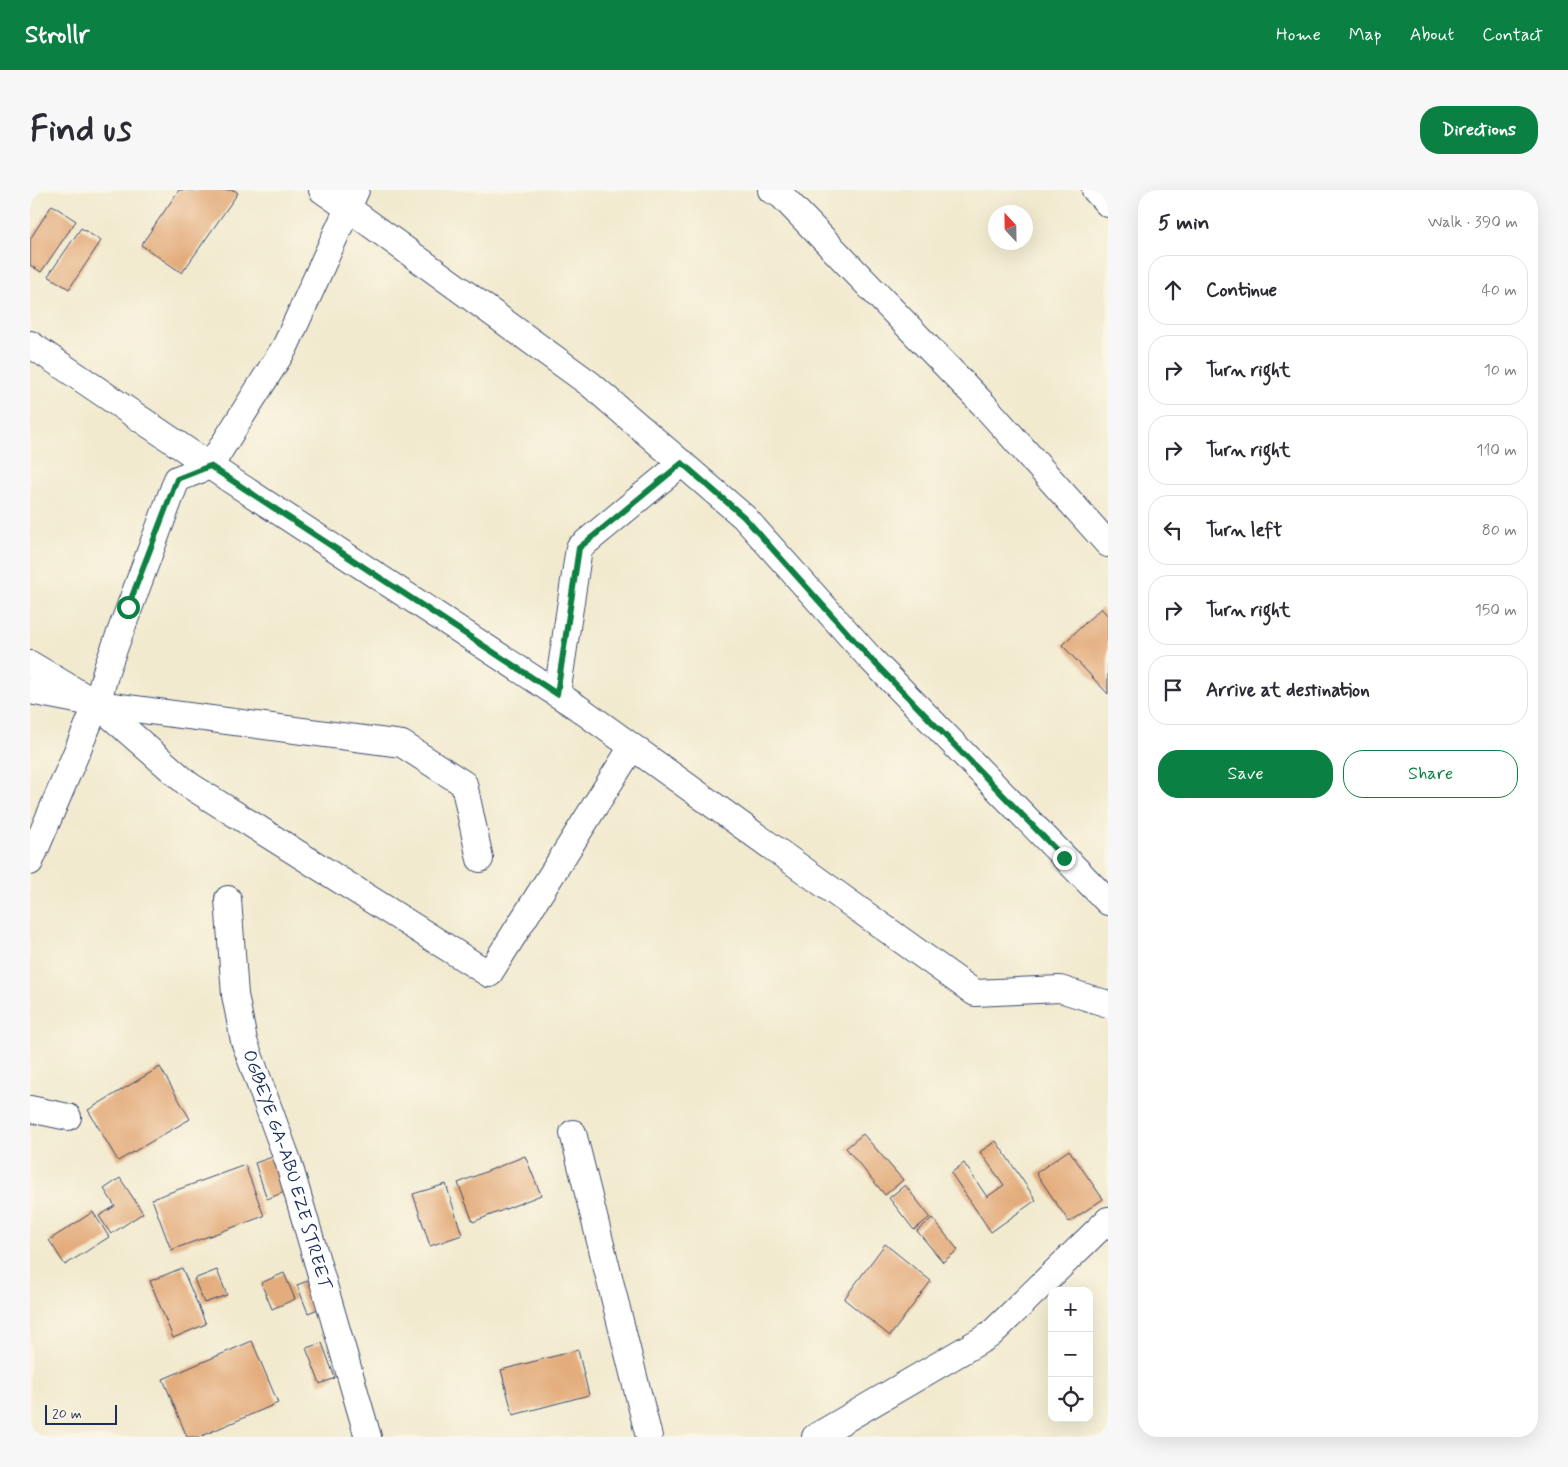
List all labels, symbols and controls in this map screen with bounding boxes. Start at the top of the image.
text: Strollr [25,20,89,51]
text: Home [1276,23,1321,47]
text: Map [1349,23,1382,47]
text: About [1410,23,1454,47]
text: Contact [1482,23,1543,47]
button: Directions [1420,106,1538,154]
text: Find us [30,107,132,153]
north arrow [988,205,1033,250]
text: 5 min [1158,209,1210,237]
text: Walk · 390 m [1428,212,1518,233]
icon: ahead [1159,276,1187,304]
text: Continue [1206,278,1277,303]
text: 40 m [1481,280,1517,301]
icon: right [1159,356,1187,384]
text: Turn right [1206,358,1290,383]
text: 10 m [1484,360,1517,381]
icon: right [1159,436,1187,464]
text: Turn right [1206,438,1290,463]
text: 110 m [1476,440,1517,461]
icon: left [1159,516,1187,544]
text: Turn left [1206,518,1282,543]
text: 80 m [1482,520,1517,541]
route start [117,596,140,619]
icon: right [1159,596,1187,624]
text: Turn right [1206,598,1290,623]
text: 150 m [1475,600,1517,621]
icon: arrive [1159,676,1187,704]
text: Arrive at destination [1206,678,1370,703]
button: Save [1158,750,1333,798]
button: Share [1343,750,1518,798]
route end [1053,847,1076,870]
street label: OGBEYE GA-ABU EZE STREET [236,1047,337,1293]
map controls [1048,1287,1093,1422]
button: + [1048,1287,1093,1332]
button: − [1048,1332,1093,1377]
button: locate [1048,1377,1093,1422]
scale bar [45,1402,118,1425]
text: 20 m [52,1405,82,1423]

